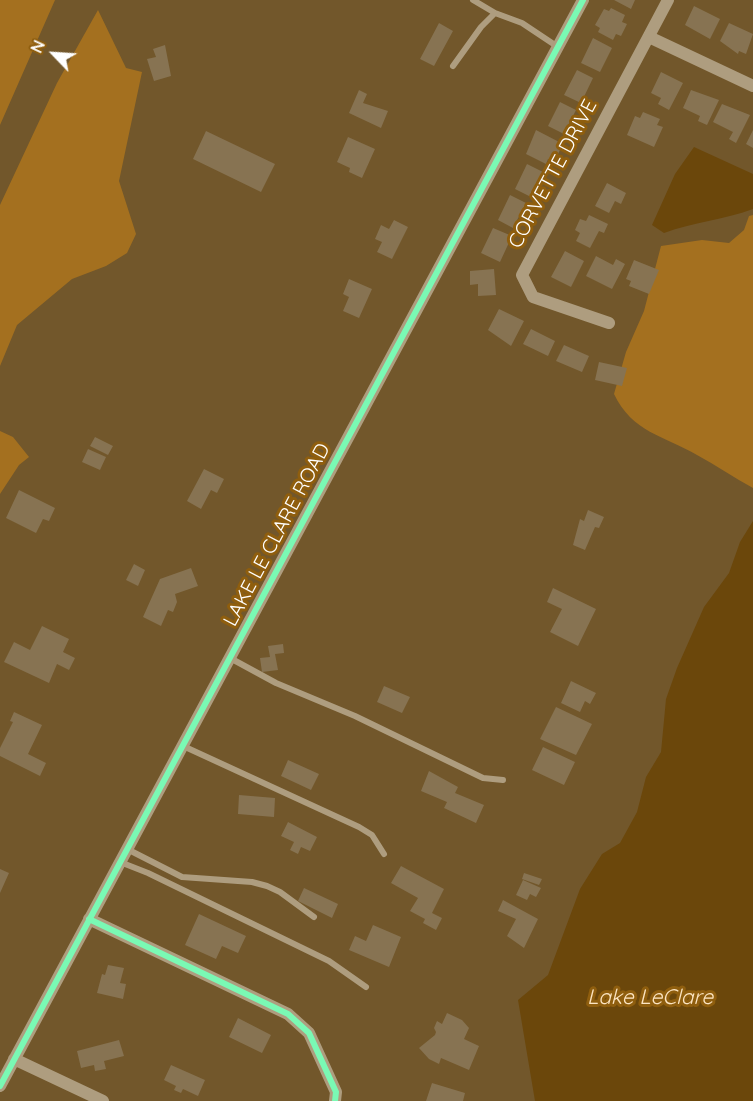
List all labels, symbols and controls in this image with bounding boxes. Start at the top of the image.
north arrow [24,24,84,84]
text: N [26,37,49,56]
street label: CORVETTE DRIVE [504,95,602,253]
street label: LAKE LE CLARE ROAD [219,439,335,631]
water label: Lake LeClare [587,985,713,1011]

